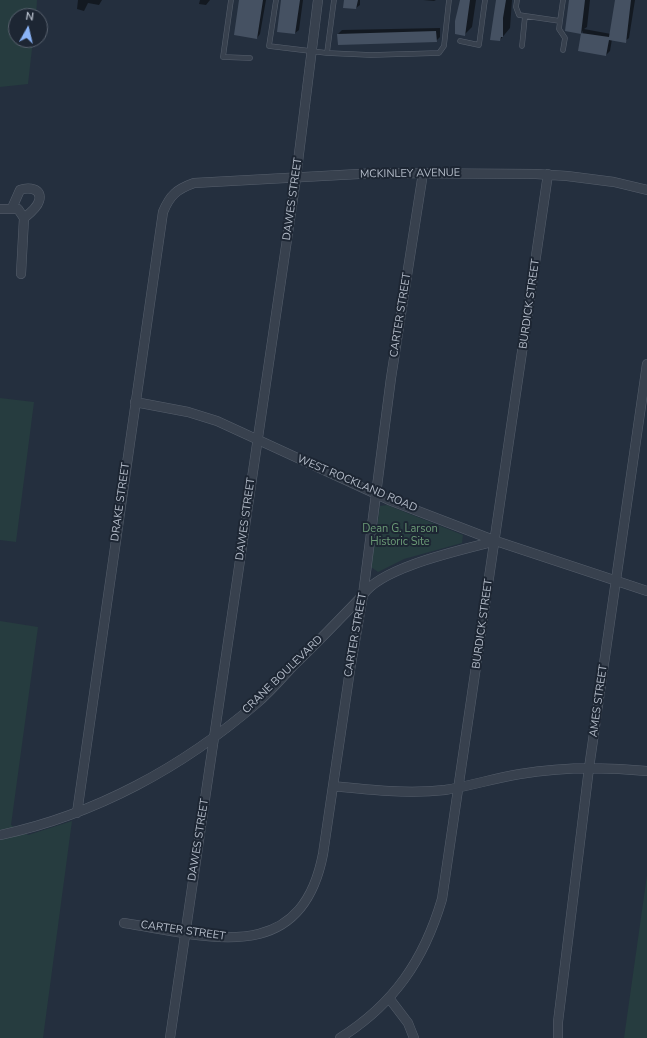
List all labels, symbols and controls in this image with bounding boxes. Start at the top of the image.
north arrow [8,8,48,48]
text: N [24,9,35,25]
street label: DAWES STREET [281,157,305,241]
street label: MCKINLEY AVENUE [360,167,460,181]
street label: BURDICK STREET [517,258,543,350]
street label: CARTER STREET [388,272,414,358]
street label: WEST ROCKLAND ROAD [295,453,419,515]
street label: DRAKE STREET [109,462,133,542]
street label: DAWES STREET [234,477,258,561]
park label: Dean G. Larson Historic Site [362,522,438,548]
street label: BURDICK STREET [470,578,496,670]
street label: CARTER STREET [342,592,370,678]
street label: CRANE BOULEVARD [240,633,326,717]
street label: AMES STREET [587,664,611,738]
street label: DAWES STREET [186,798,212,882]
street label: CARTER STREET [140,919,226,943]

